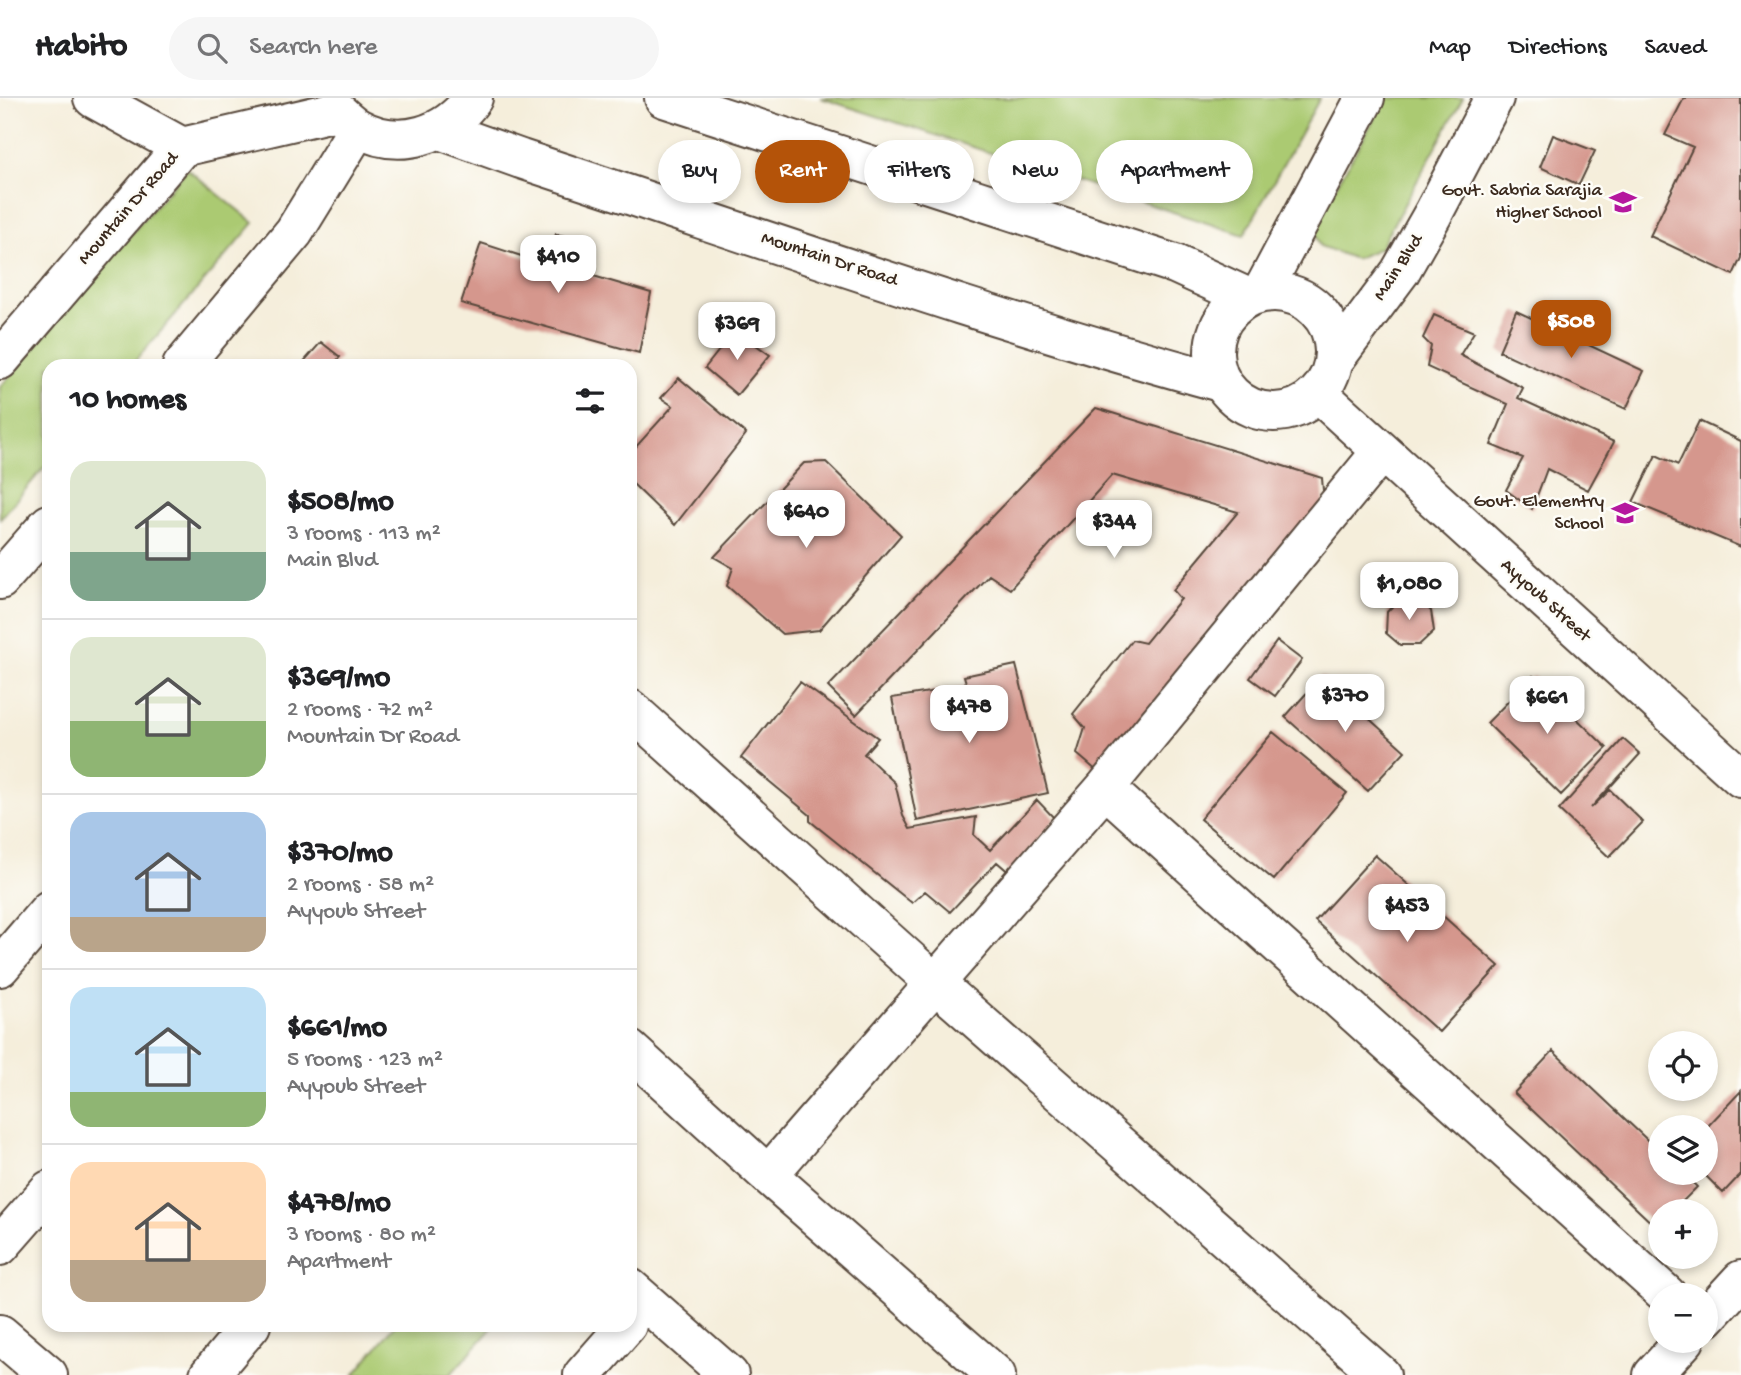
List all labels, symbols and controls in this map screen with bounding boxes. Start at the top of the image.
search box [169,17,659,80]
text: Habito [35,29,127,67]
icon: search [193,29,231,67]
text: Search here [249,33,377,64]
text: Map [1429,34,1471,63]
text: Directions [1509,34,1607,63]
text: Saved [1645,34,1706,63]
chip: Buy [658,140,741,203]
chip: Rent [755,140,850,203]
chip: Filters [864,140,974,203]
chip: New [988,140,1082,203]
chip: Apartment [1096,140,1253,203]
street label: Mountain Dr Road [74,146,185,270]
place label: Govt. Sabria Sarajia Higher School [1441,180,1603,225]
school or university icon: Govt. Sabria Sarajia Higher School [1608,187,1638,217]
street label: Mountain Dr Road [758,227,902,293]
street label: Main Blvd [1369,229,1430,306]
pin: $410 [517,236,599,295]
text: $410 [536,244,580,271]
pin: $508 [1530,300,1612,360]
pin: $369 [696,302,778,362]
text: $508 [1547,309,1595,336]
text: $369 [714,311,760,338]
icon: filters [571,382,609,420]
text: 10 homes [70,384,186,419]
text: $508/mo [287,486,394,521]
icon: home [126,489,210,573]
pin: $640 [765,490,847,550]
place label: Govt. Elementry School [1474,491,1605,536]
school or university icon: Govt. Elementry School [1610,498,1640,528]
text: $640 [783,499,829,526]
pin: $344 [1073,500,1155,560]
text: $344 [1092,509,1136,536]
text: 3 rooms · 113 m² [287,521,441,548]
text: Main Blvd [287,548,378,575]
street label: Ayyoub Street [1495,554,1597,649]
pin: $1,080 [1352,562,1466,622]
text: $1,080 [1376,571,1442,598]
text: $369/mo [287,662,390,697]
icon: home [126,665,210,749]
pin: $370 [1304,674,1386,734]
pin: $661 [1506,676,1588,736]
text: $370 [1321,683,1369,710]
text: $661 [1526,685,1568,712]
pin: $478 [928,686,1010,745]
text: $478 [946,694,992,721]
text: 2 rooms · 72 m² [287,697,433,724]
text: Mountain Dr Road [287,724,459,751]
text: $370/mo [287,837,393,872]
icon: home [126,840,210,924]
text: 2 rooms · 58 m² [287,872,434,899]
pin: $453 [1366,884,1448,944]
text: $453 [1384,893,1430,920]
text: Ayyoub Street [287,899,425,926]
text: $661/mo [287,1012,387,1047]
icon: home [126,1015,210,1099]
map controls [1648,1031,1718,1353]
button: locate [1648,1031,1718,1101]
text: 5 rooms · 123 m² [287,1047,443,1074]
text: Ayyoub Street [287,1074,425,1101]
button: layers [1648,1115,1718,1185]
text: $478/mo [287,1187,391,1222]
icon: home [126,1190,210,1274]
button: + [1648,1199,1718,1269]
text: 3 rooms · 80 m² [287,1222,436,1249]
text: Apartment [287,1249,391,1276]
button: − [1648,1283,1718,1353]

